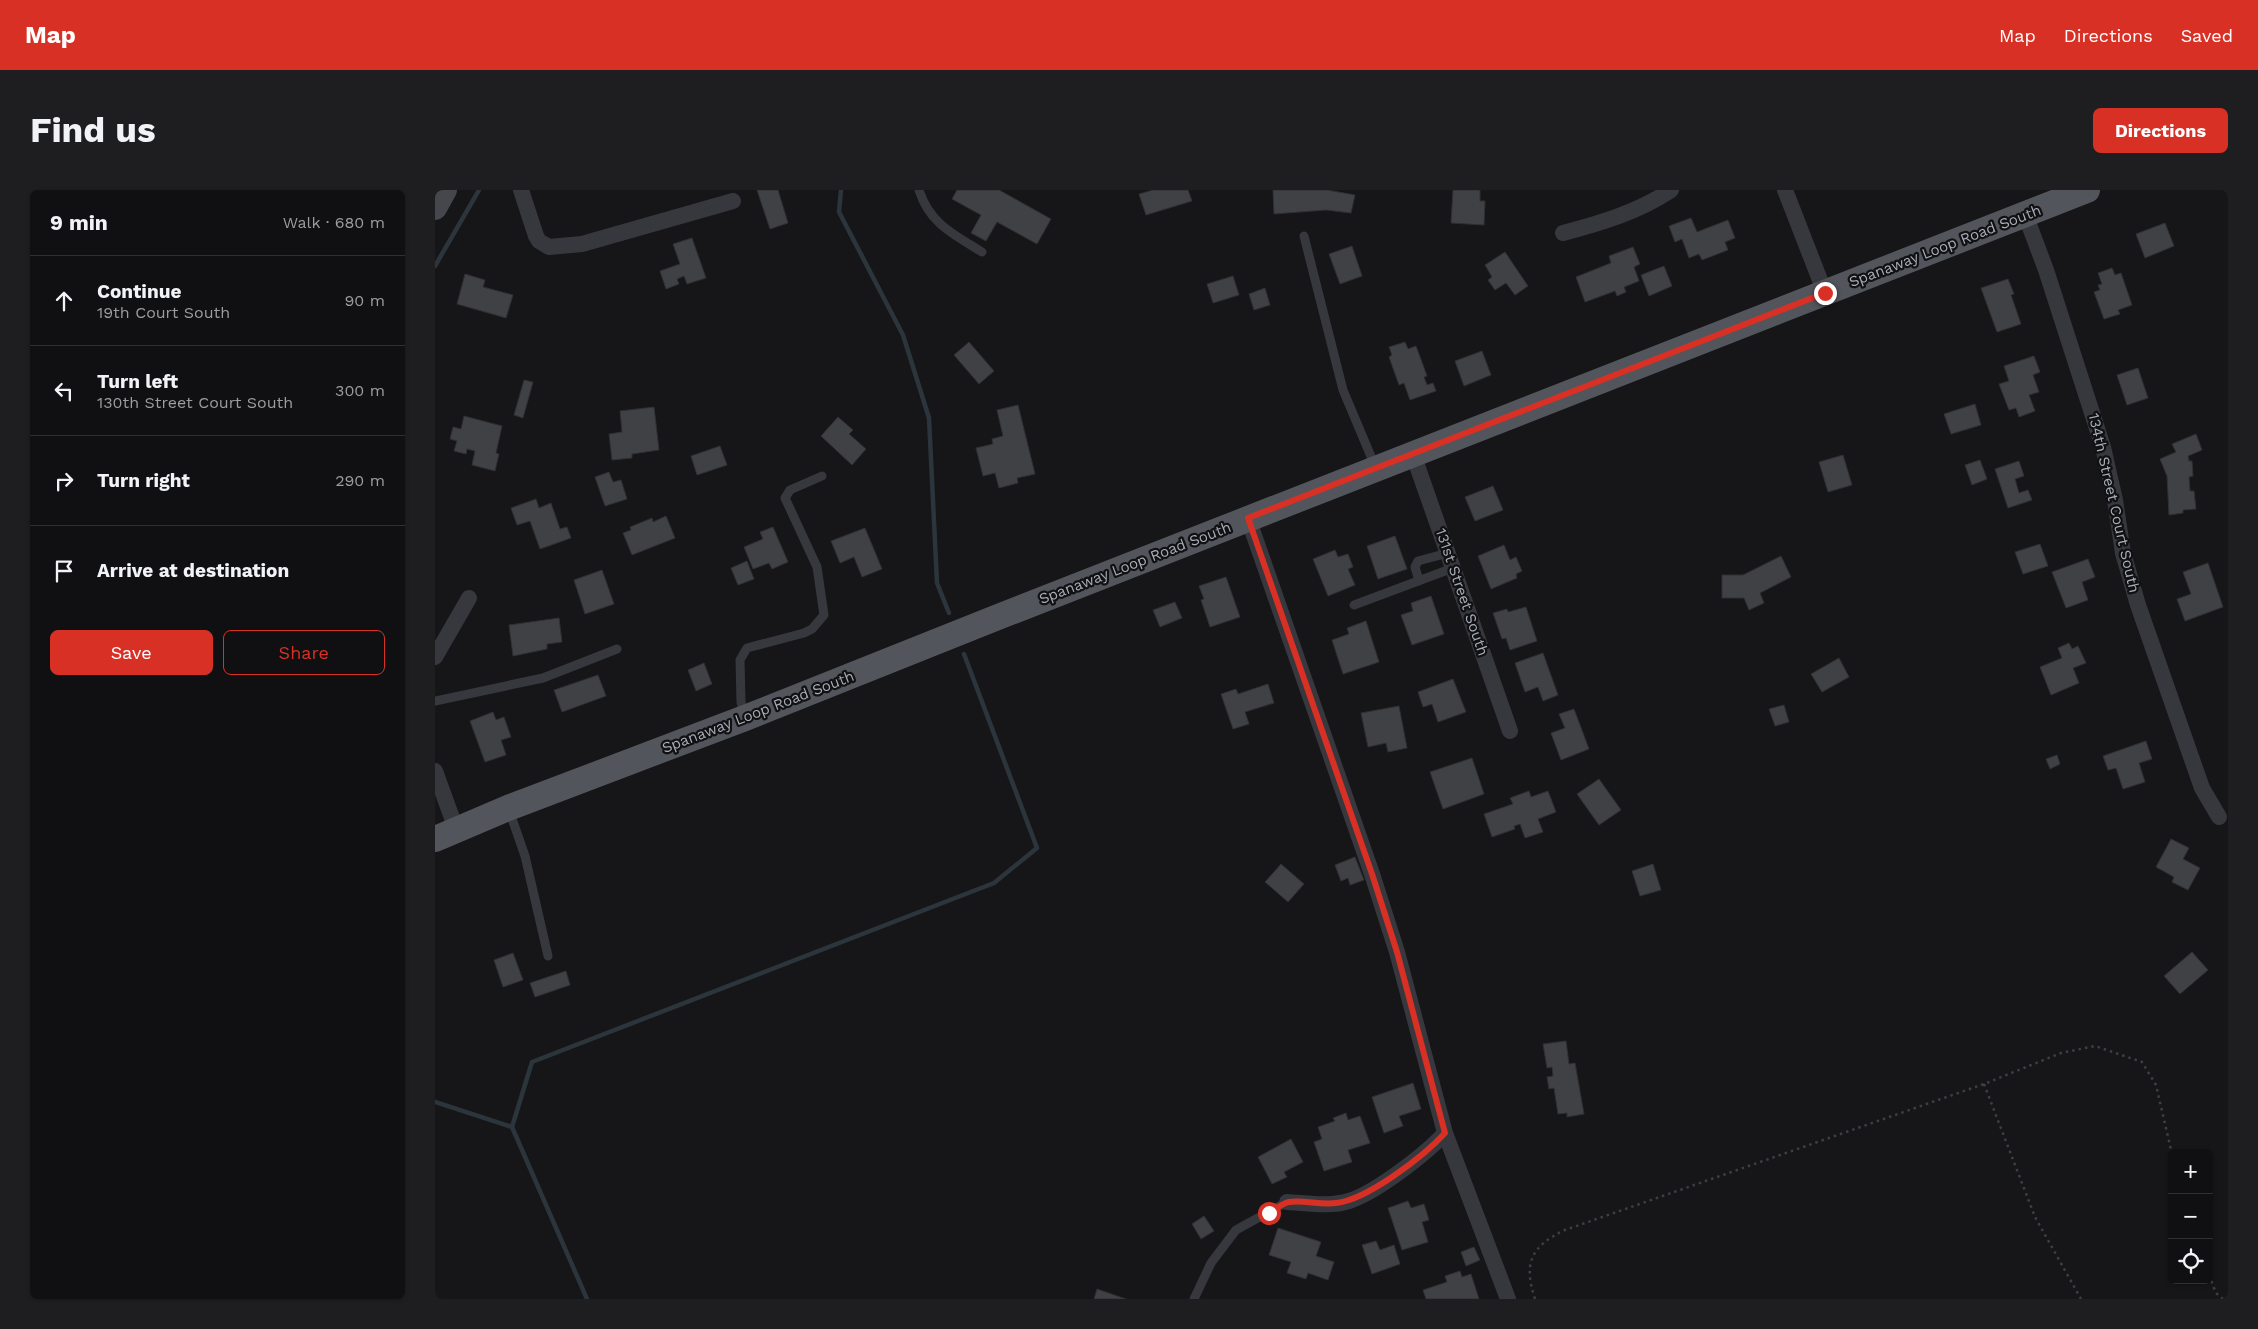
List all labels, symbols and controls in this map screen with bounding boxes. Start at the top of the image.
text: Map [25,21,76,49]
text: Map [1999,25,2036,46]
text: Directions [2064,25,2153,46]
text: Saved [2181,25,2233,46]
button: Directions [2093,108,2228,153]
text: Find us [30,109,156,151]
street label: Spanaway Loop Road South [1846,201,2044,291]
text: 9 min [50,210,108,235]
text: Walk · 680 m [283,213,385,232]
text: Continue [97,280,181,303]
route end [1814,282,1837,305]
icon: ahead [50,287,78,315]
text: 90 m [344,291,385,310]
text: 19th Court South [97,303,230,322]
text: Turn left [97,370,178,393]
icon: left [50,377,78,405]
text: 300 m [335,381,385,400]
text: 130th Street Court South [97,393,293,412]
street label: 134th Street Court South [2085,411,2143,595]
icon: right [50,467,78,495]
text: Turn right [97,469,190,492]
text: 290 m [335,471,385,490]
street label: Spanaway Loop Road South [1036,518,1234,608]
street label: 131st Street South [1432,526,1492,658]
icon: arrive [50,557,78,585]
text: Arrive at destination [97,559,289,582]
button: Save [50,630,213,675]
button: Share [223,630,385,675]
street label: Spanaway Loop Road South [659,667,857,757]
map controls [2168,1149,2213,1284]
button: + [2168,1149,2213,1194]
button: − [2168,1194,2213,1239]
route start [1258,1202,1281,1225]
button: locate [2168,1239,2213,1284]

